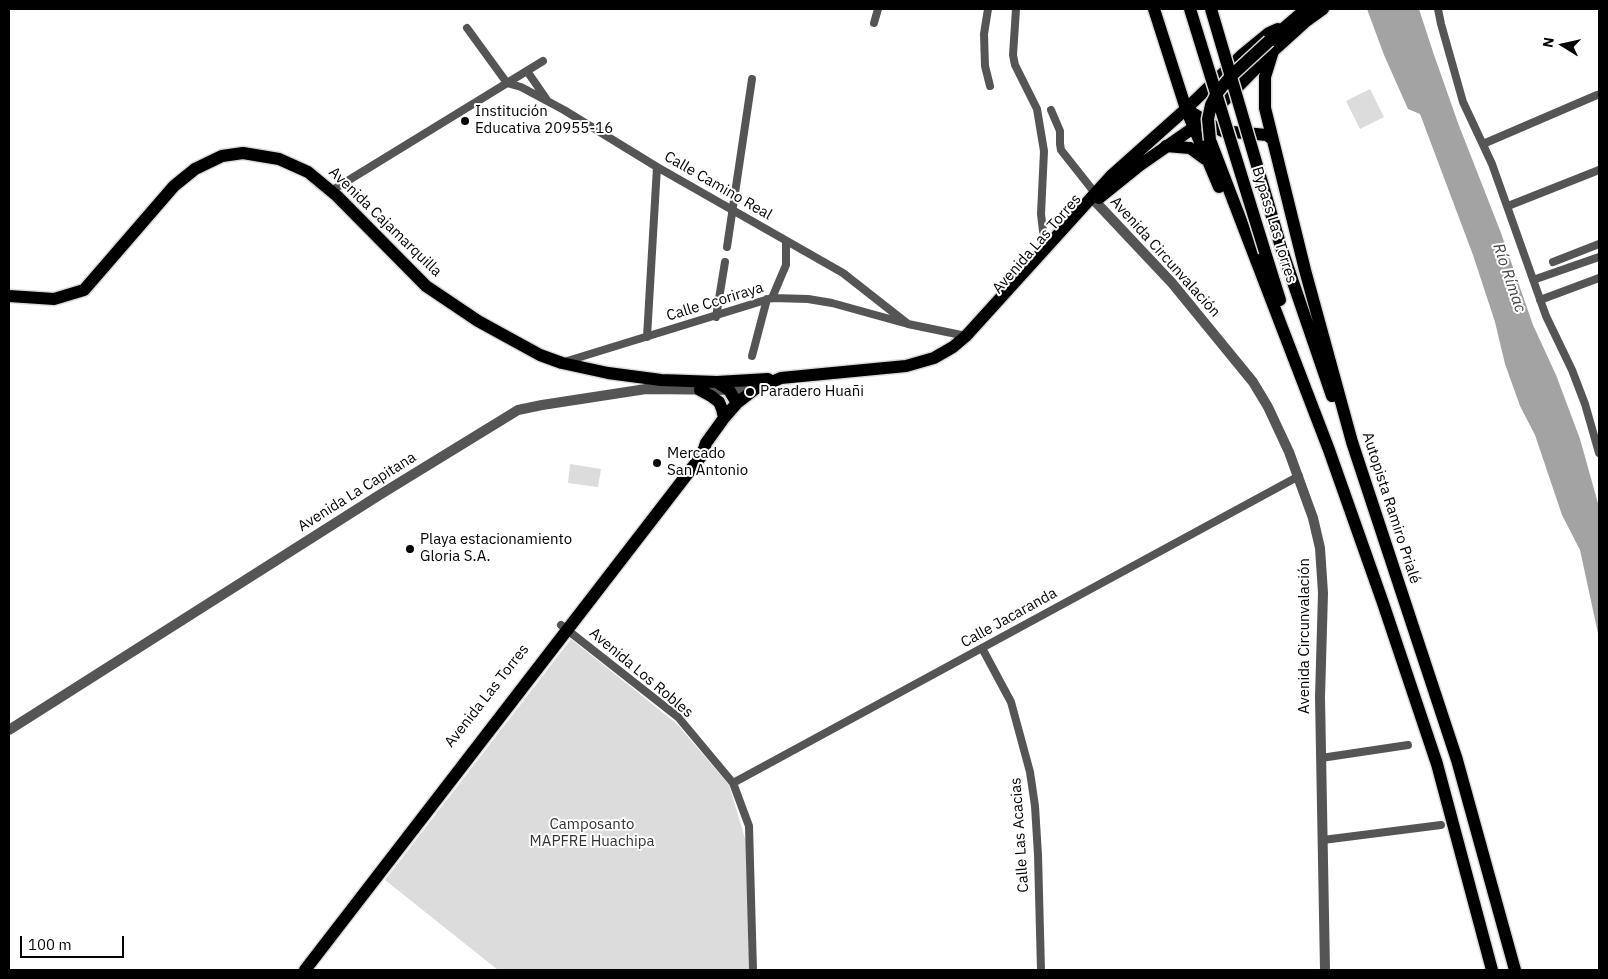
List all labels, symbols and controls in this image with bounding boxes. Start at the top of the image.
north arrow [1538,20,1588,70]
text: N [1538,36,1558,49]
place label: Institución Educativa 20955-16 [475,103,613,138]
marker: Institución Educativa 20955-16 [459,115,471,127]
street label: Calle Camino Real [661,148,775,224]
street label: Avenida Cajamarquilla [325,163,445,281]
street label: Bypass Las Torres [1248,165,1300,285]
street label: Avenida Las Torres [989,190,1085,298]
street label: Avenida Circunvalación [1106,193,1224,321]
water label: Río Rímac [1488,241,1530,315]
street label: Calle Ccoriraya [664,279,766,325]
place label: Paradero Huañi [760,383,864,401]
marker: Paradero Huañi [744,386,756,398]
street label: Autopista Ramiro Prialé [1358,430,1424,586]
place label: Mercado San Antonio [667,445,748,480]
street label: Avenida La Capitana [295,448,419,536]
marker: Mercado San Antonio [651,457,663,469]
place label: Playa estacionamiento Gloria S.A. [420,531,572,566]
marker: Playa estacionamiento Gloria S.A. [404,543,416,555]
street label: Avenida Circunvalación [1296,558,1314,714]
street label: Calle Jacaranda [958,584,1060,652]
street label: Avenida Los Robles [585,624,697,722]
street label: Avenida Las Torres [441,641,533,751]
street label: Calle Las Acacias [1007,777,1033,893]
park label: Camposanto MAPFRE Huachipa [530,816,654,851]
scale bar [22,926,126,958]
text: 100 m [28,935,72,954]

